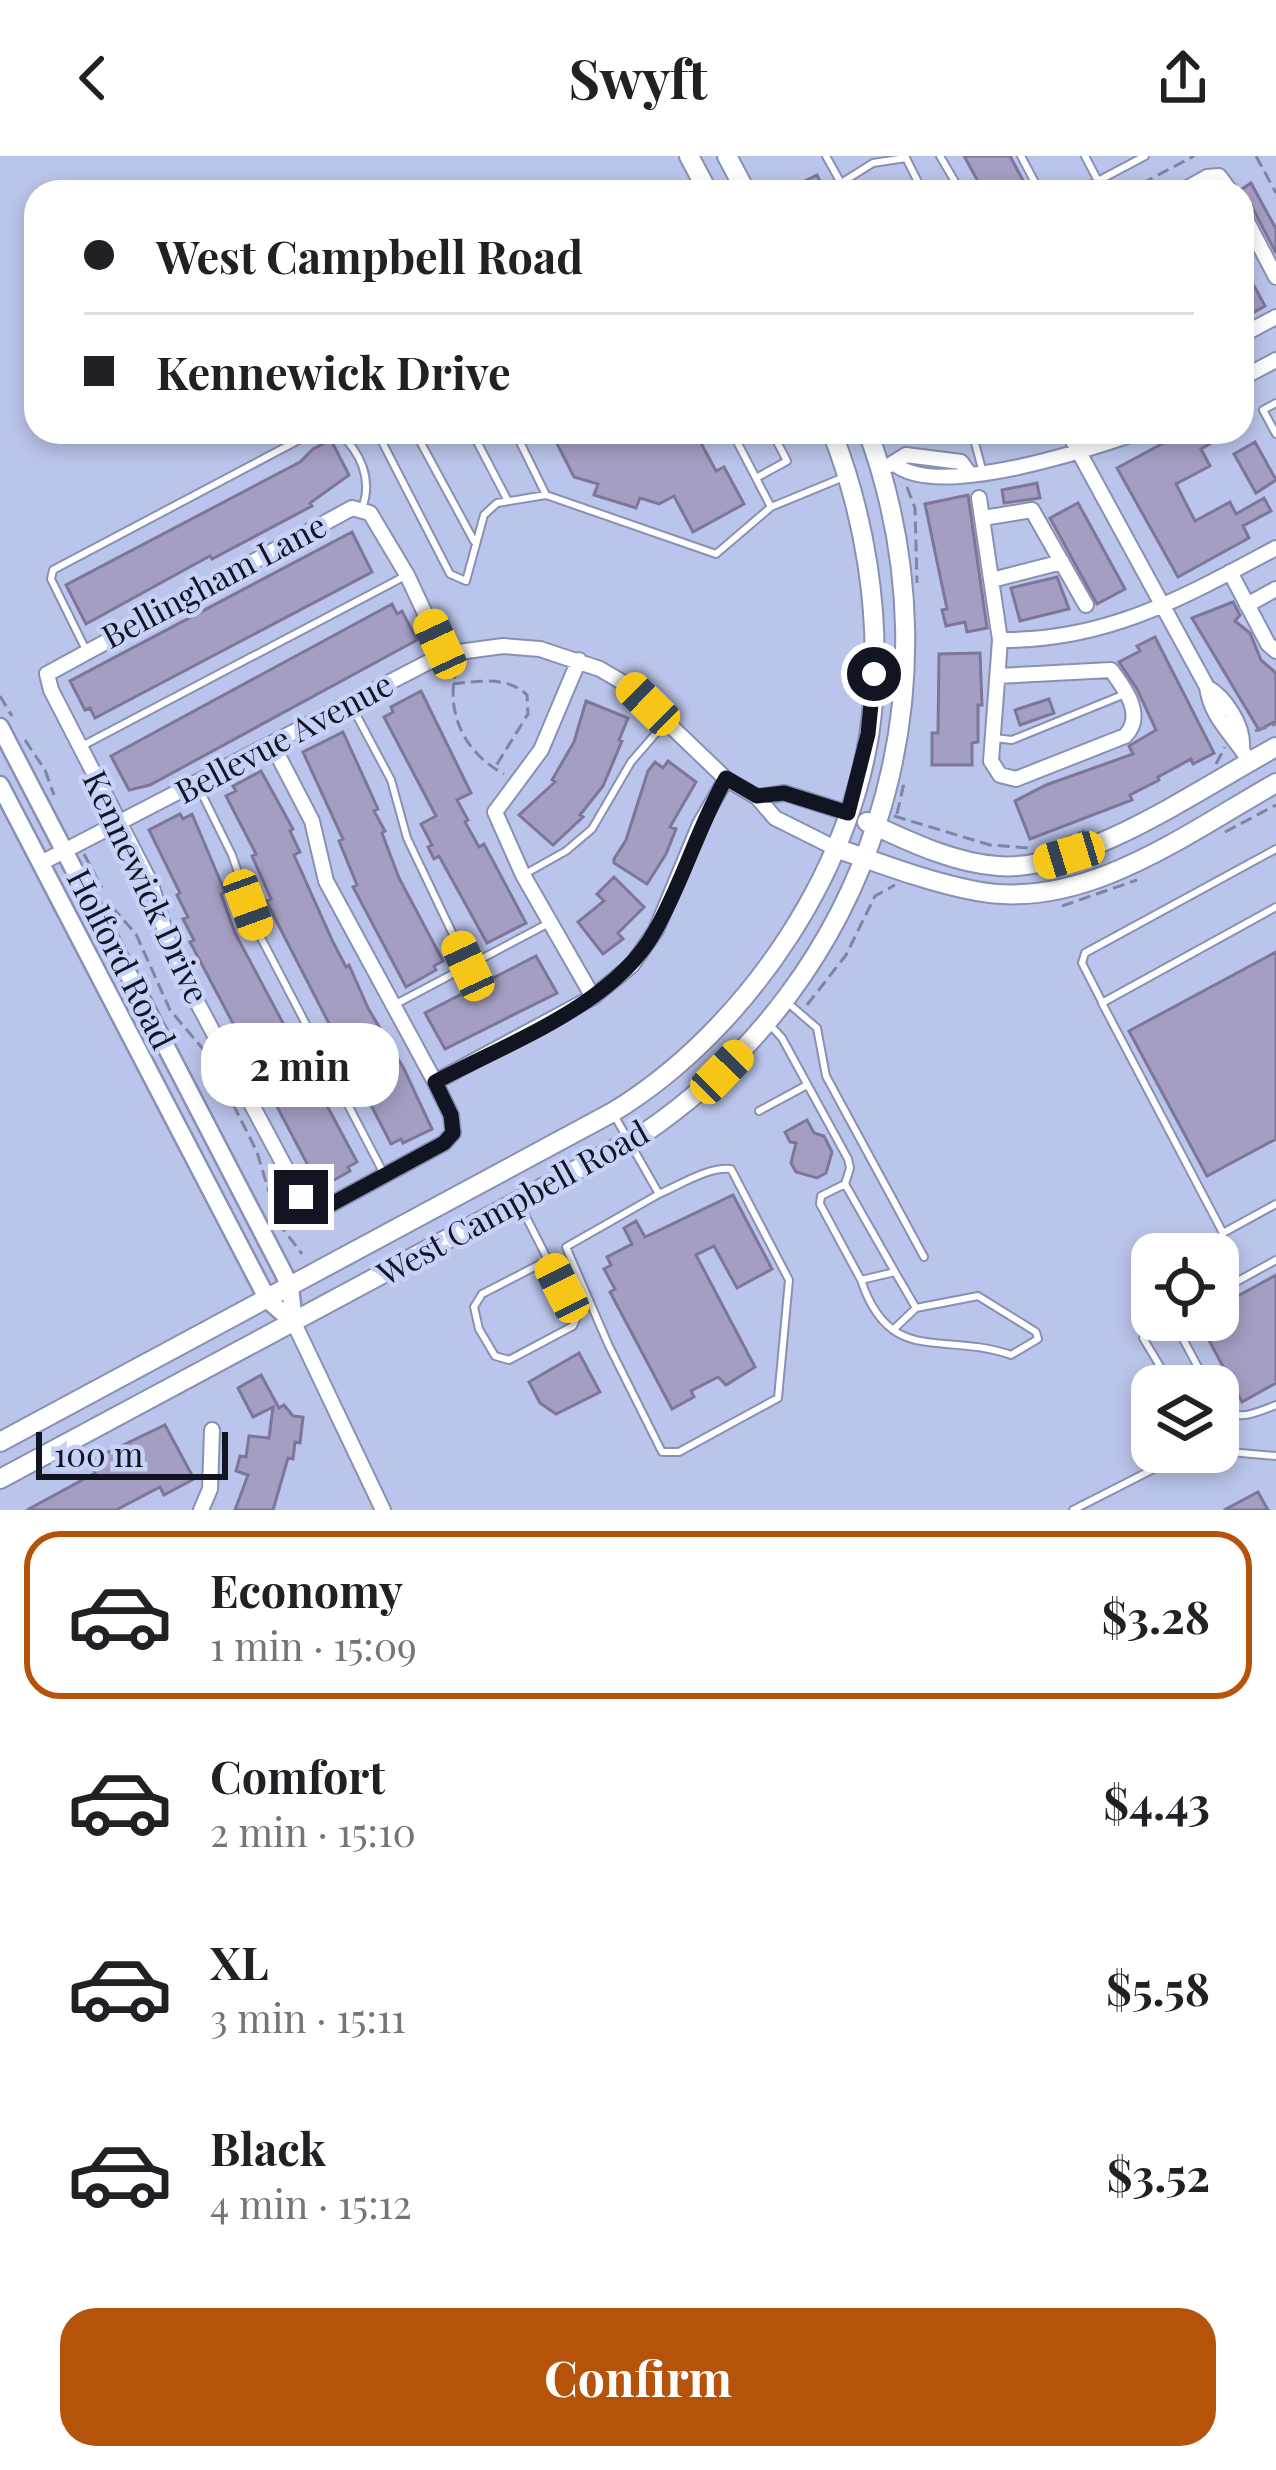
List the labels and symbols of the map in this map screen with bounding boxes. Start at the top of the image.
street label: Bellingham Lane [93,502,333,657]
car [408,604,472,684]
route start [847,647,901,701]
street label: Bellevue Avenue [167,660,400,812]
car [610,666,686,742]
street label: Kennewick Drive [75,763,221,1010]
car [1029,827,1109,883]
street label: Holford Road [59,861,187,1056]
car [219,865,277,945]
car [436,926,500,1006]
callout: 2 min [202,1023,400,1107]
car [684,1034,760,1110]
street label: West Campbell Road [368,1108,655,1295]
route end [274,1170,328,1224]
car [530,1248,594,1328]
scale bar [36,1426,228,1479]

